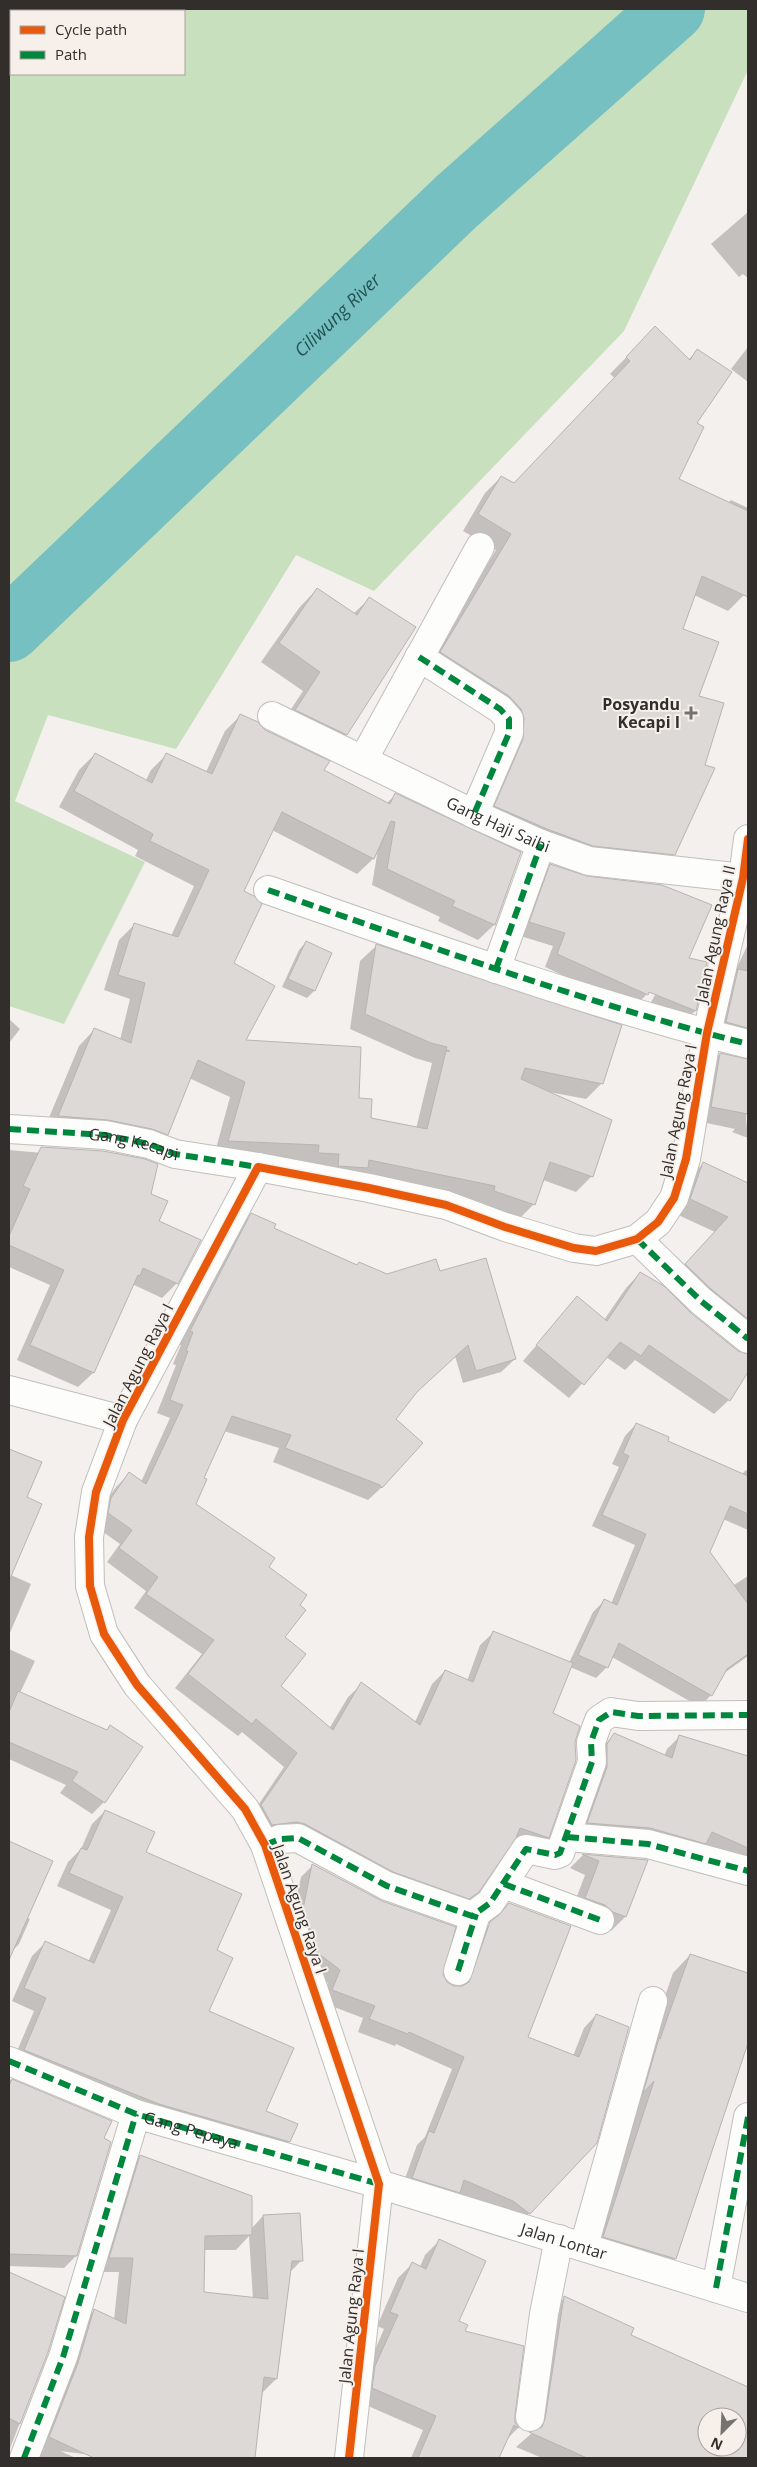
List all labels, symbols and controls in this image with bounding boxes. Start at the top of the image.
legend [10,10,185,75]
text: Cycle path [55,19,127,39]
text: Path [55,44,87,64]
water label: Ciliwung River [289,267,386,362]
place label: Posyandu Kecapi I [602,693,680,733]
marker: Posyandu Kecapi I [684,706,698,720]
street label: Gang Haji Saibi [443,791,553,857]
street label: Jalan Agung Raya II [689,863,740,1007]
street label: Jalan Agung Raya I [654,1042,702,1182]
street label: Gang Kecapi [88,1123,180,1165]
street label: Jalan Agung Raya I [96,1300,179,1432]
street label: Jalan Agung Raya I [267,1839,332,1977]
street label: Gang Pepaya [141,2106,241,2154]
street label: Jalan Lontar [516,2217,610,2265]
street label: Jalan Agung Raya I [333,2247,369,2387]
north arrow [697,2407,747,2457]
text: N [707,2433,726,2455]

